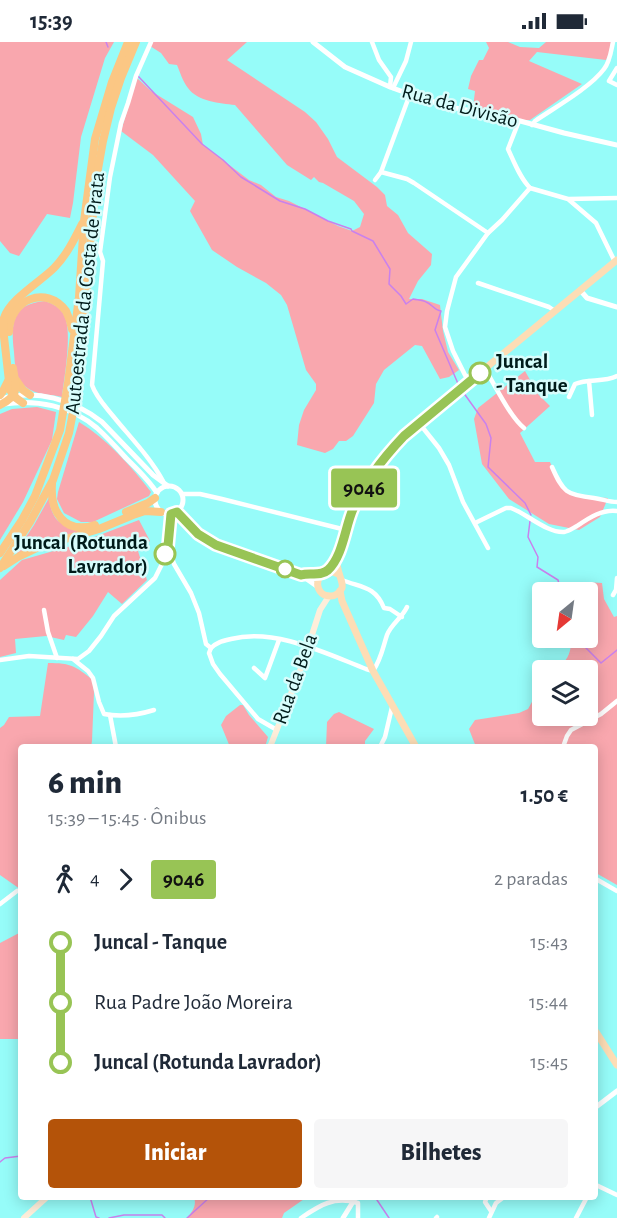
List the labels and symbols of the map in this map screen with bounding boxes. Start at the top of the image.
street label: Rua da Divisão [400,80,520,132]
street label: Autoestrada da Costa de Prata [62,171,108,415]
place label: Juncal - Tanque [496,351,568,396]
marker: Juncal - Tanque [469,362,491,384]
line badge: 9046 [322,468,406,508]
place label: Juncal (Rotunda Lavrador) [14,532,148,577]
marker: Juncal (Rotunda Lavrador) [154,543,176,565]
unlabelled marker [276,560,294,578]
north arrow [532,582,598,648]
street label: Rua da Bela [269,631,321,727]

